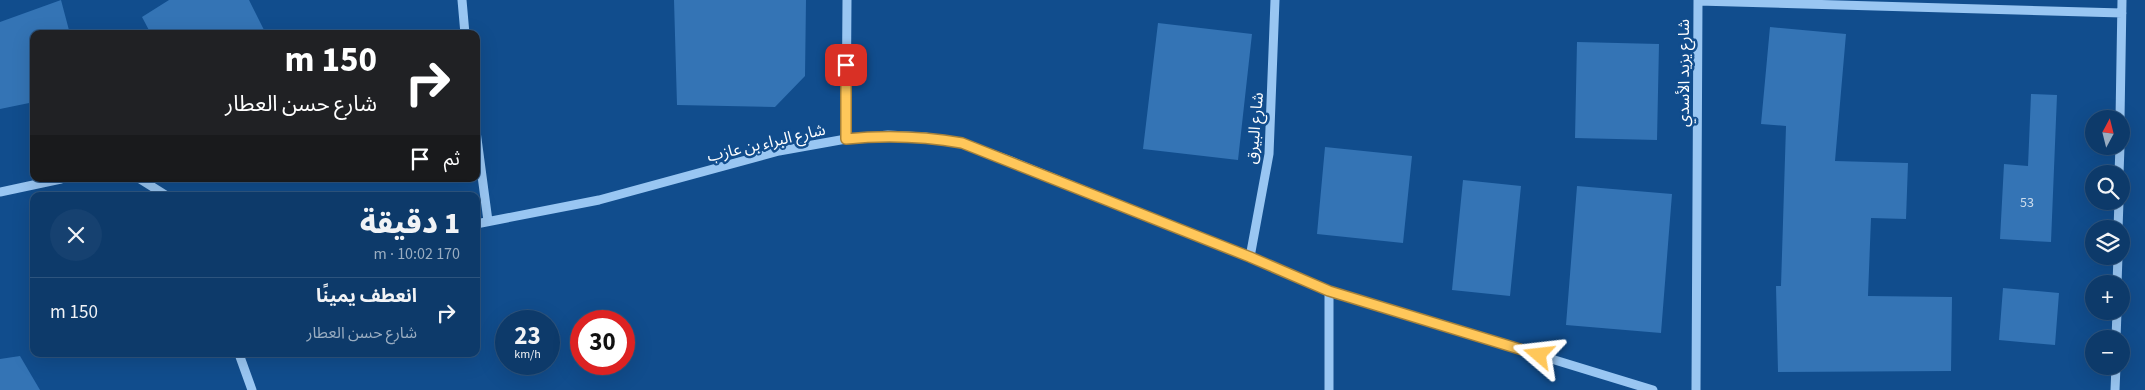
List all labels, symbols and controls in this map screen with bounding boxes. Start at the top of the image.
street label: شارع يزيد الأسدي [1673,19,1696,127]
text: 150 m [285,35,377,85]
pin [825,44,867,86]
icon: right [395,50,460,115]
icon: arrive [832,51,860,79]
text: شارع حسن العطار [225,88,377,120]
street label: شارع البيرق [1241,91,1270,165]
north arrow [2085,110,2130,155]
map controls [2085,110,2130,375]
street label: شارع البراء بن عازب [705,119,828,168]
icon: arrive [406,145,434,173]
text: ثم [444,146,460,173]
button: search [2085,165,2130,210]
house number: 53 [2020,193,2034,213]
text: 1 دقيقة [360,202,460,245]
button: close [50,209,102,261]
button: layers [2085,220,2130,265]
text: 170 m · 10:02 [373,243,460,265]
button: + [2085,275,2130,320]
text: انعطف يمينًا [316,283,417,310]
text: 150 m [50,299,98,326]
icon: right [432,299,460,327]
speed limit sign: 30 [570,310,635,375]
text: 23 [514,318,541,354]
text: شارع حسن العطار [307,322,417,344]
position arrow [1512,328,1564,380]
button: − [2085,330,2130,375]
text: km/h [514,346,541,363]

